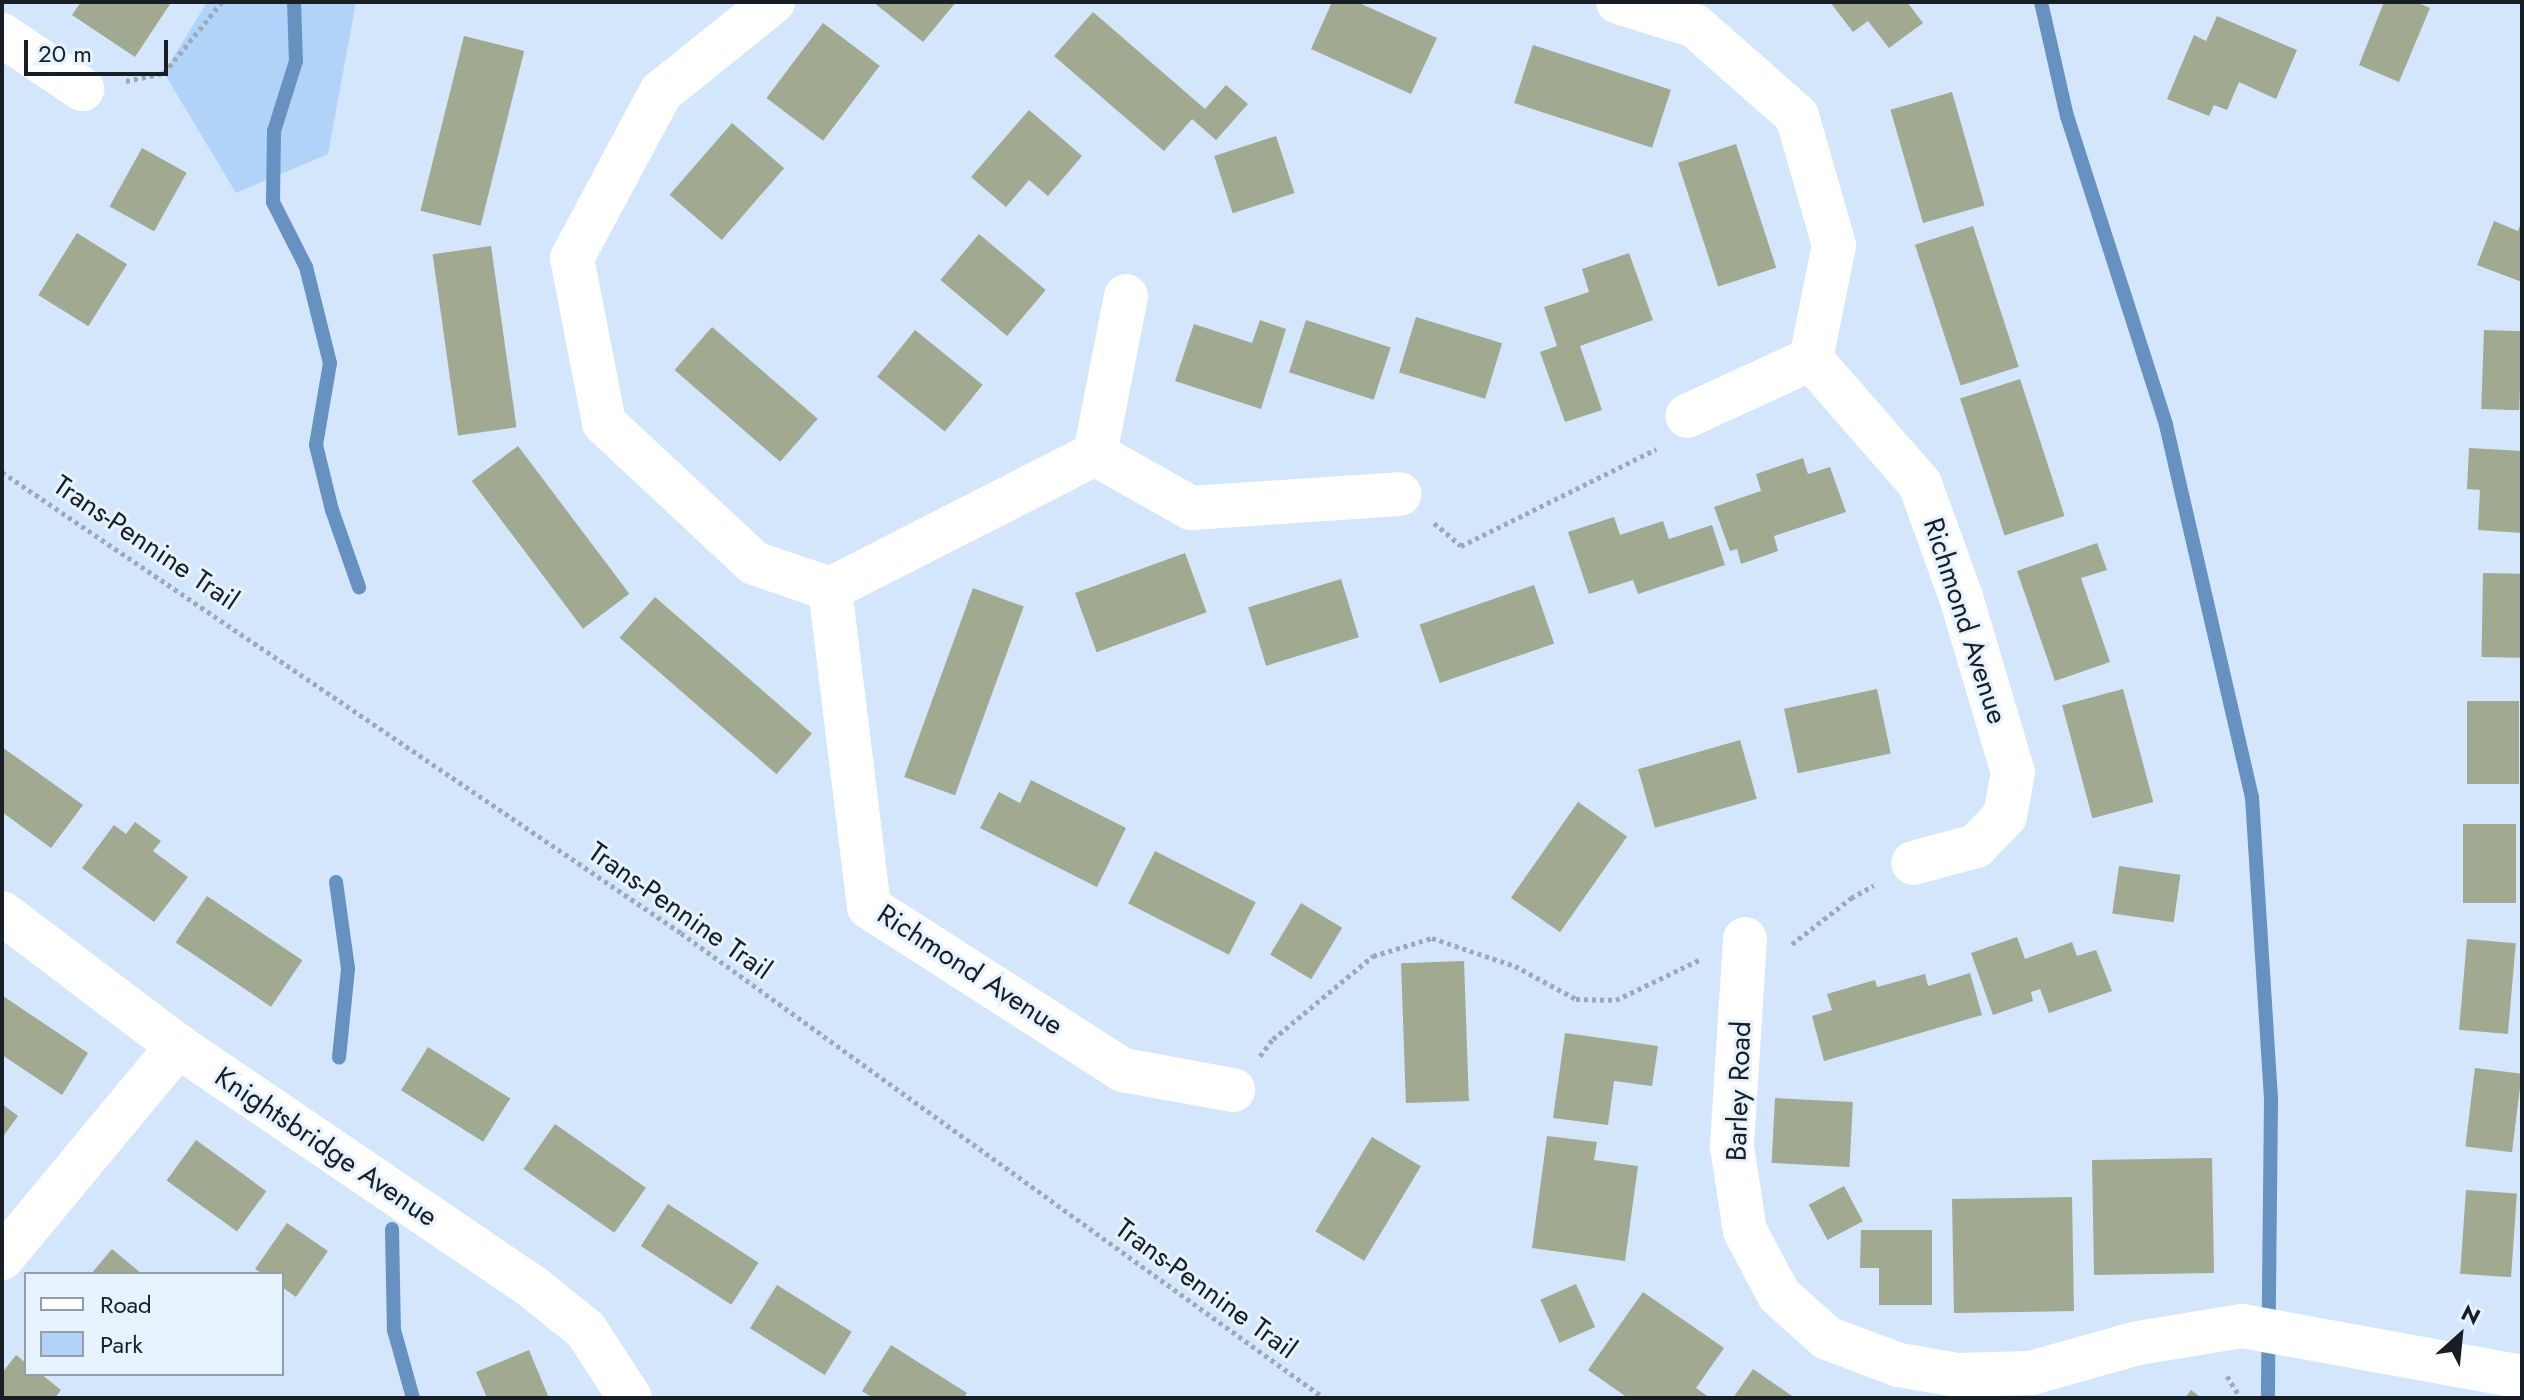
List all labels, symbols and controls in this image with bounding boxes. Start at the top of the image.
scale bar [28,24,172,74]
text: 20 m [38,36,92,71]
street label: Trans-Pennine Trail [47,469,245,617]
street label: Richmond Avenue [1916,514,2014,728]
street label: Trans-Pennine Trail [582,835,778,987]
street label: Richmond Avenue [871,898,1069,1042]
street label: Barley Road [1720,1020,1758,1162]
street label: Knightsbridge Avenue [208,1060,444,1234]
street label: Trans-Pennine Trail [1109,1212,1303,1366]
legend [24,1272,284,1376]
text: Road [100,1287,152,1322]
north arrow [2420,1296,2500,1376]
text: N [2456,1296,2486,1333]
text: Park [100,1327,143,1362]

